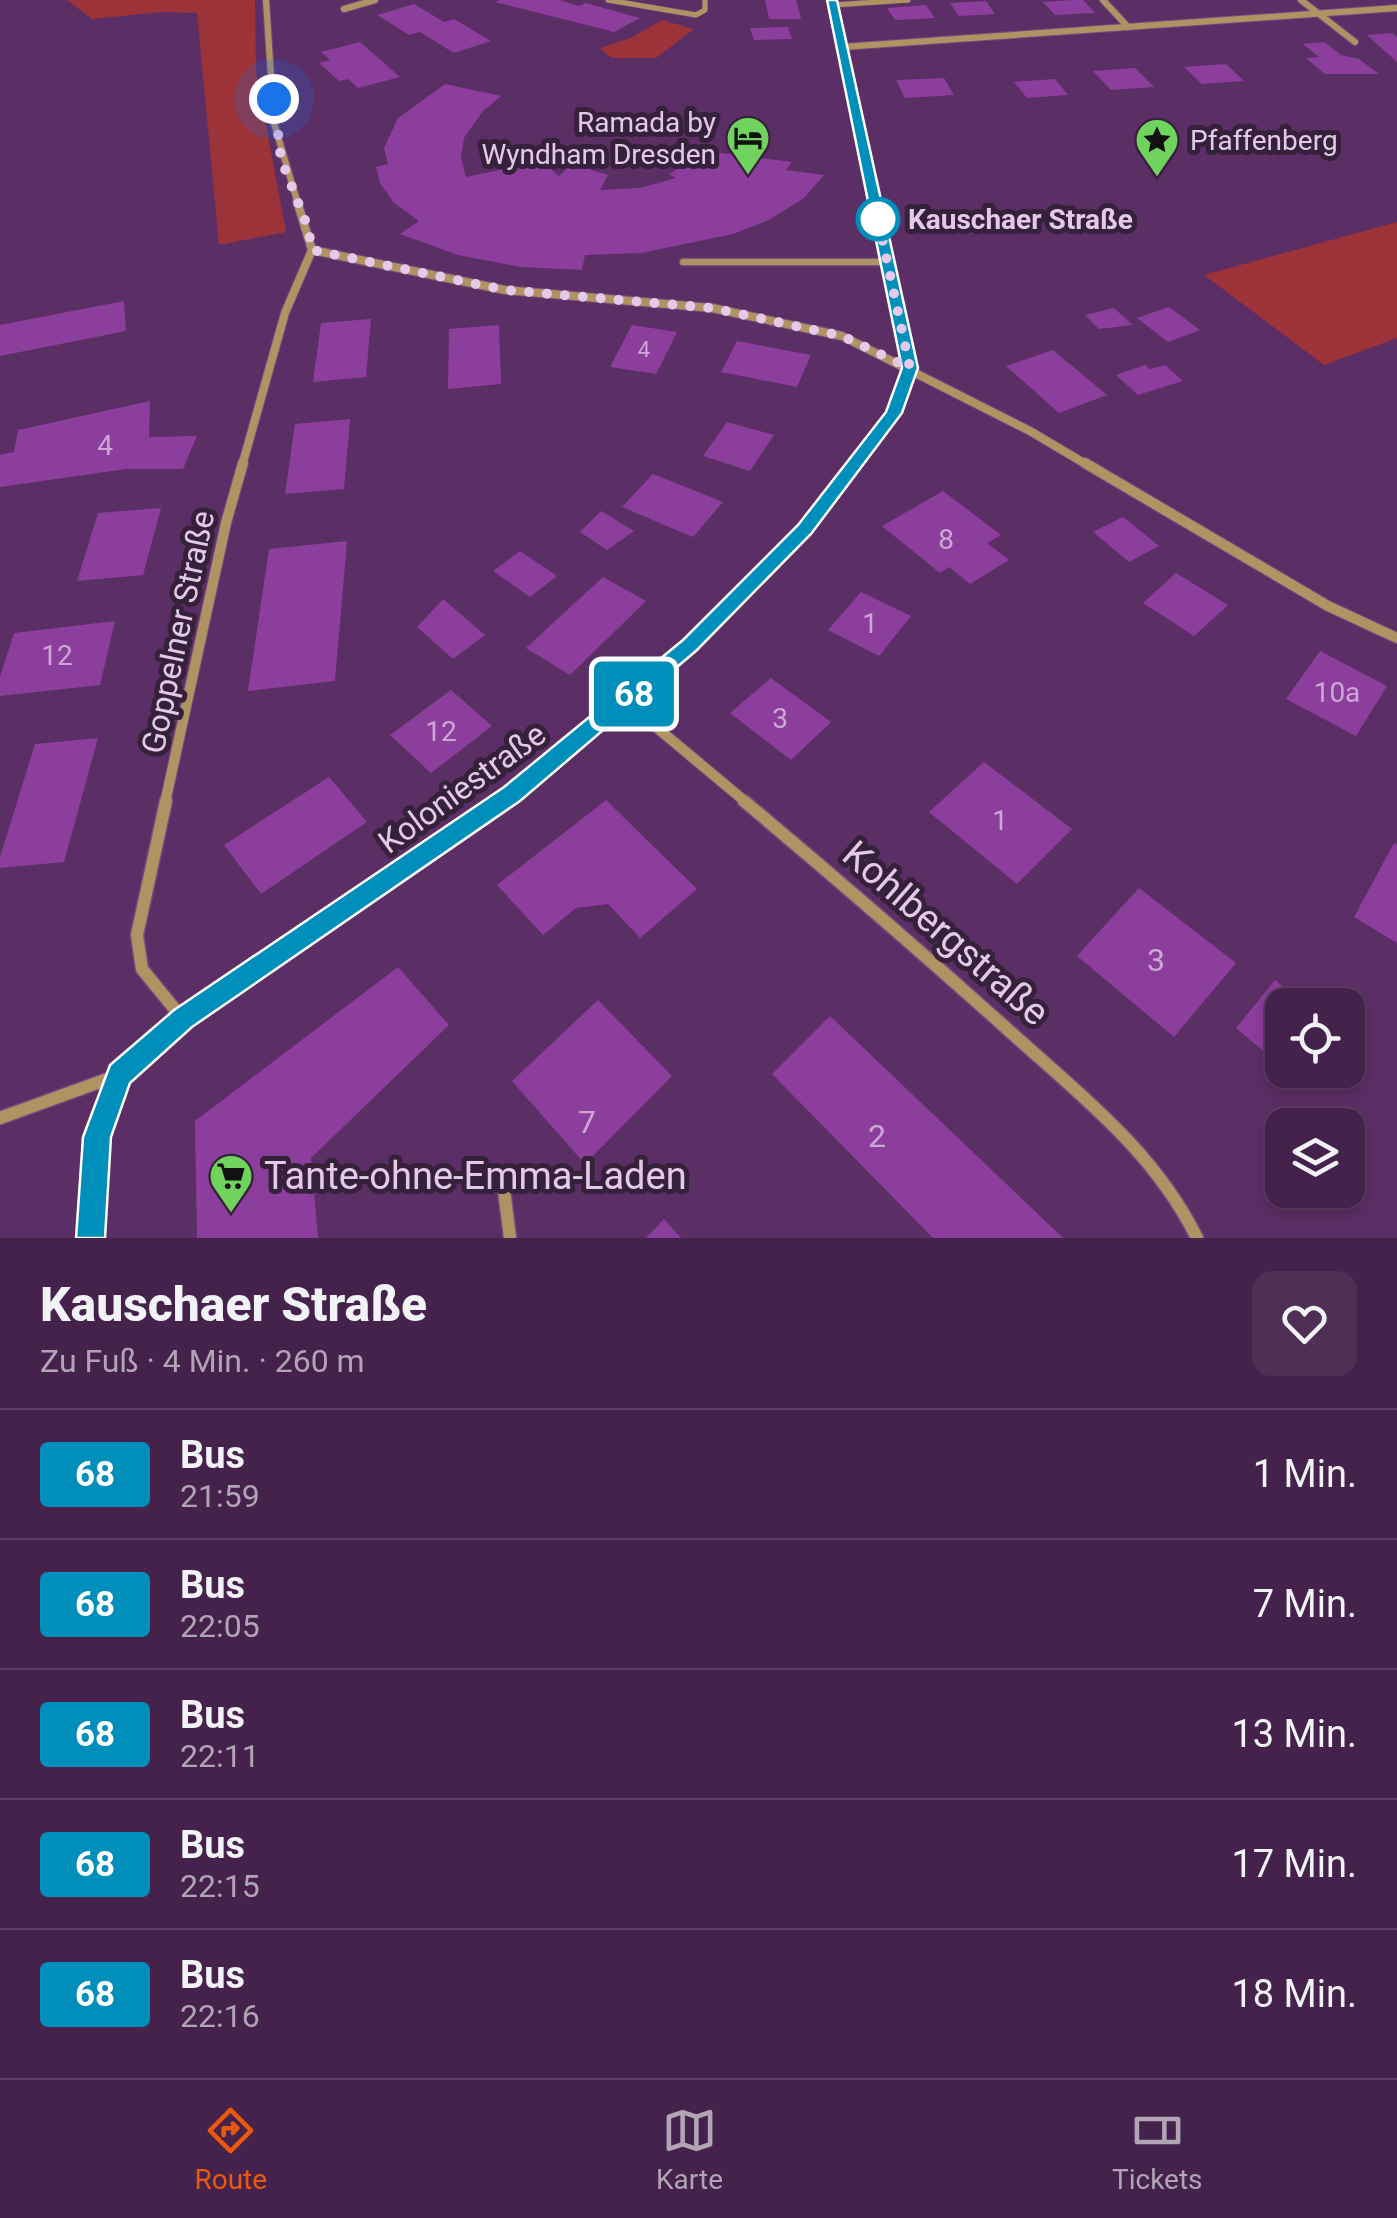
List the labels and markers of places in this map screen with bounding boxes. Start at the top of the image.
place label: Ramada by Wyndham Dresden [482,106,716,171]
hotel icon: Ramada by Wyndham Dresden [725,115,771,176]
place icon: Pfaffenberg [1134,117,1180,178]
place label: Pfaffenberg [1190,124,1338,157]
marker: Kauschaer Straße [857,198,899,240]
place label: Kauschaer Straße [908,203,1133,236]
supermarket icon: Tante-ohne-Emma-Laden [208,1153,254,1214]
place label: Tante-ohne-Emma-Laden [264,1154,687,1198]

